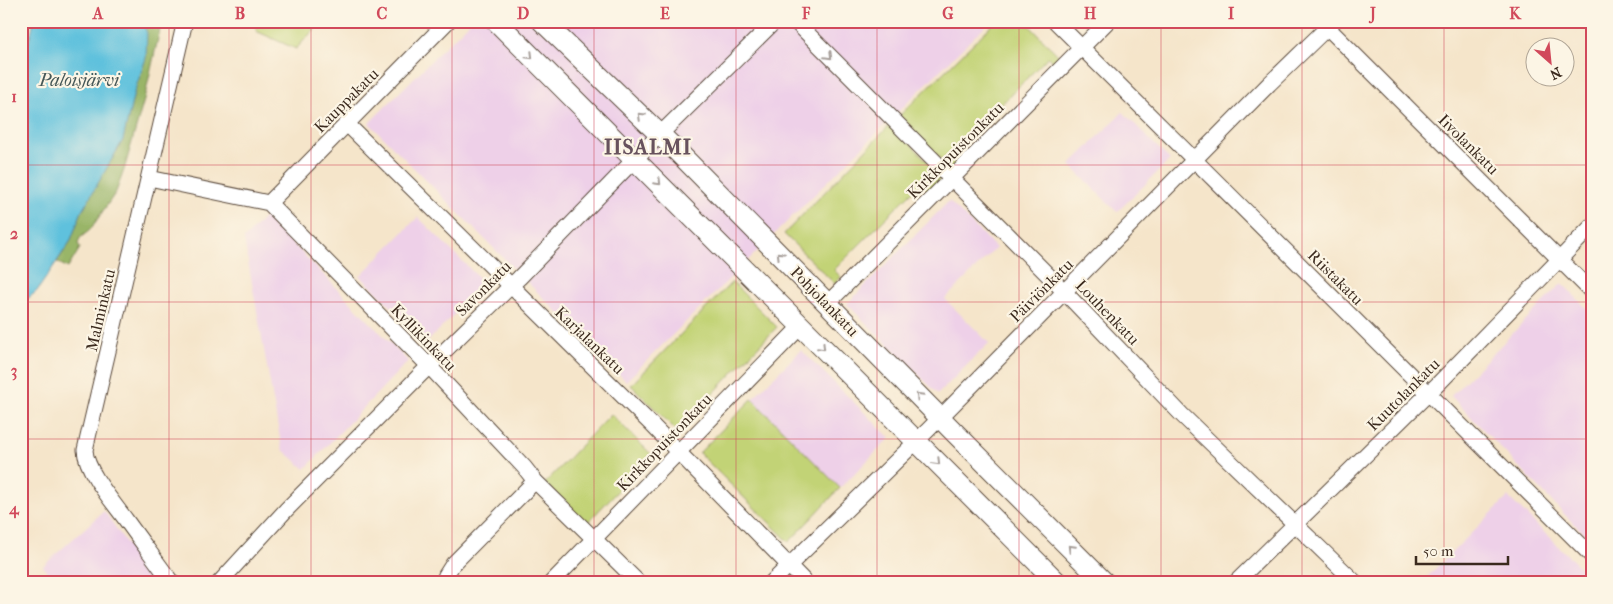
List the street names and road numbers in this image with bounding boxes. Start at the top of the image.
street label: Kauppakatu [310,64,383,137]
street label: Kirkkopuistonkatu [903,98,1008,203]
street label: Iivolankatu [1434,110,1503,179]
street label: Riistakatu [1304,246,1367,309]
street label: Päiviönkatu [1006,255,1077,326]
street label: Savonkatu [452,257,515,320]
street label: Pohjolankatu [787,262,863,340]
street label: Malminkatu [82,267,119,353]
street label: Louhenkatu [1072,276,1143,349]
street label: Kyllikinkatu [387,300,460,375]
street label: Karjalankatu [551,303,628,378]
street label: Kuutolankatu [1363,354,1443,434]
street label: Kirkkopuistonkatu [613,389,716,495]

